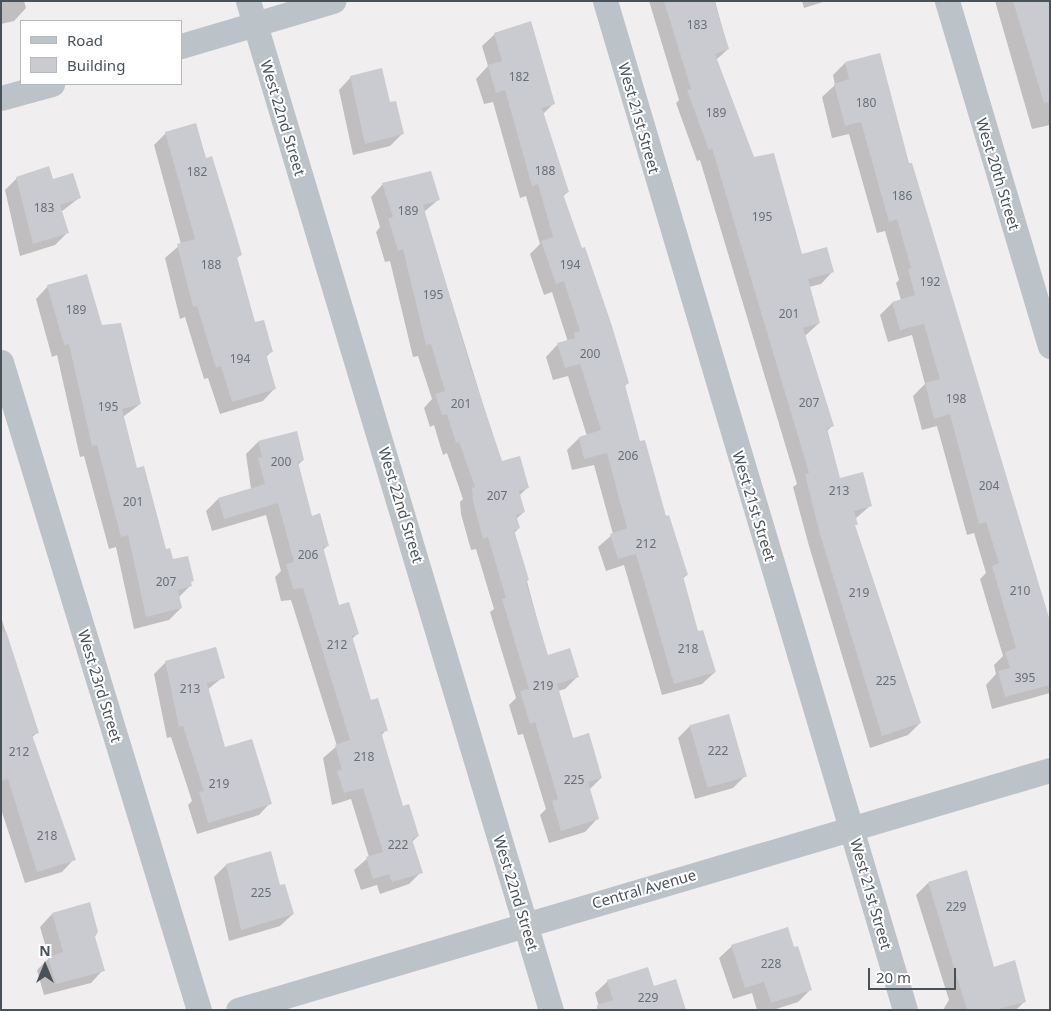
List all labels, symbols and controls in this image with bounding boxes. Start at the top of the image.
house number: 183 [687,18,707,32]
legend [20,20,182,85]
text: Road [67,30,103,50]
text: Building [67,55,125,75]
street label: West 22nd Street [257,58,309,178]
street label: West 21st Street [615,61,663,175]
house number: 182 [509,70,529,84]
house number: 180 [856,96,876,110]
house number: 189 [706,106,726,120]
street label: West 20th Street [972,116,1024,232]
house number: 188 [535,164,555,178]
house number: 182 [187,165,207,179]
house number: 186 [892,189,912,203]
house number: 183 [34,201,54,215]
house number: 189 [398,204,418,218]
house number: 195 [752,210,772,224]
house number: 188 [201,258,221,272]
house number: 194 [560,258,580,272]
house number: 192 [920,275,940,289]
house number: 195 [423,288,443,302]
house number: 189 [66,303,86,317]
house number: 201 [779,307,799,321]
house number: 200 [580,347,600,361]
house number: 194 [230,352,250,366]
house number: 198 [946,392,966,406]
house number: 207 [799,396,819,410]
house number: 201 [451,397,471,411]
house number: 195 [98,400,118,414]
street label: West 22nd Street [375,445,427,565]
house number: 206 [618,449,638,463]
street label: West 21st Street [729,449,779,563]
house number: 200 [271,455,291,469]
house number: 204 [979,479,999,493]
house number: 213 [829,484,849,498]
house number: 207 [487,489,507,503]
house number: 201 [123,495,143,509]
house number: 212 [636,537,656,551]
house number: 206 [298,548,318,562]
house number: 207 [156,575,176,589]
house number: 210 [1010,584,1030,598]
house number: 219 [849,586,869,600]
street label: West 23rd Street [74,628,126,744]
house number: 212 [327,638,347,652]
house number: 218 [678,642,698,656]
house number: 395 [1015,671,1035,685]
house number: 225 [876,674,896,688]
house number: 219 [533,679,553,693]
house number: 213 [180,682,200,696]
house number: 222 [708,744,728,758]
house number: 212 [9,745,29,759]
house number: 218 [354,750,374,764]
house number: 225 [564,773,584,787]
house number: 219 [209,777,229,791]
house number: 218 [37,829,57,843]
street label: West 22nd Street [490,833,542,953]
street label: West 21st Street [847,837,895,951]
house number: 222 [388,838,408,852]
street label: Central Avenue [590,866,698,912]
house number: 225 [251,886,271,900]
house number: 229 [946,900,966,914]
north arrow [20,941,70,991]
text: N [39,941,51,960]
house number: 228 [761,957,781,971]
scale bar [871,958,958,990]
text: 20 m [876,967,911,987]
house number: 229 [638,991,658,1005]

